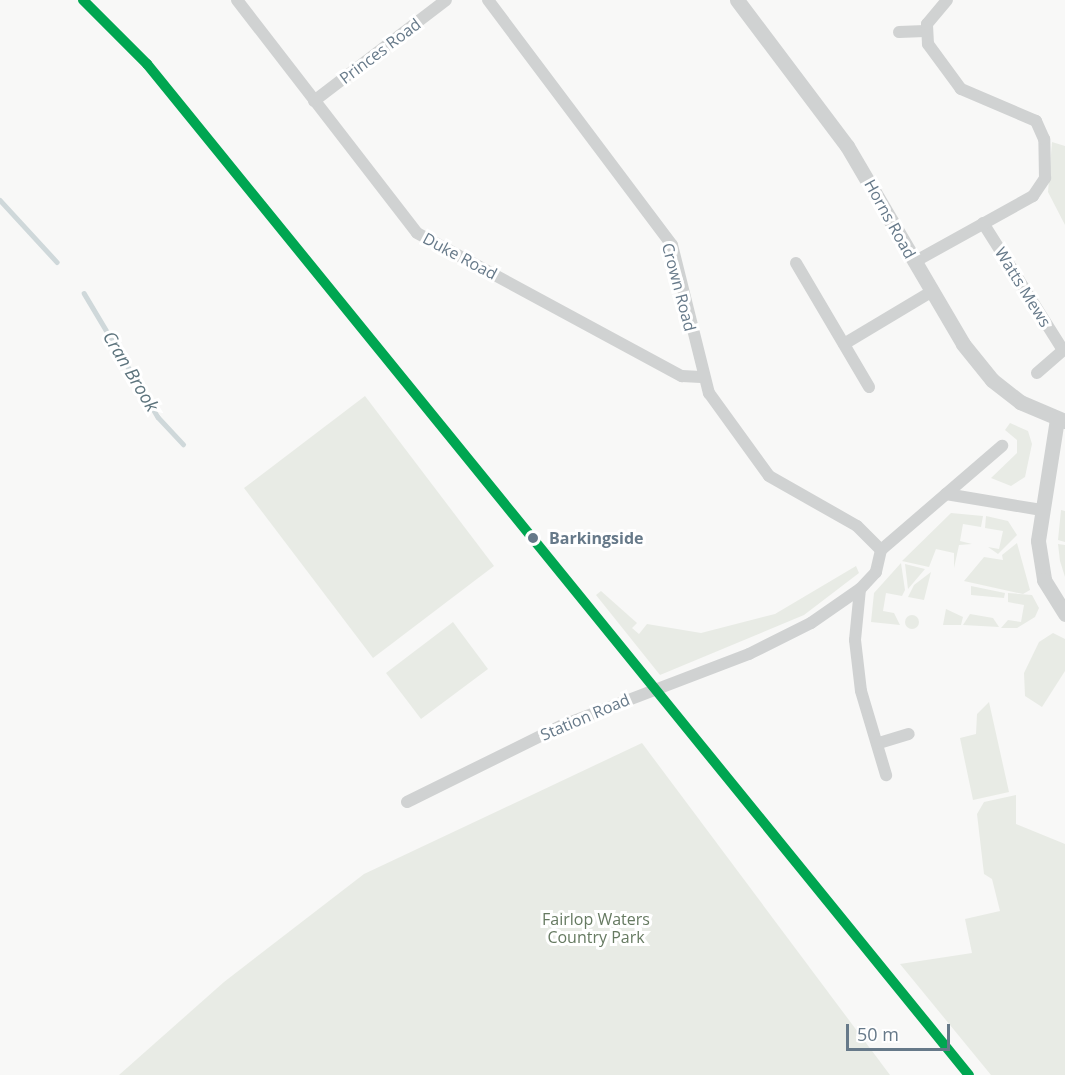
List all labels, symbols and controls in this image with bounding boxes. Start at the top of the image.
street label: Princes Road [336,14,424,88]
street label: Horns Road [860,176,920,262]
street label: Duke Road [420,228,500,284]
street label: Crown Road [658,241,700,333]
street label: Watts Mews [991,244,1055,330]
water label: Cran Brook [99,327,163,415]
marker: Barkingside [522,527,544,549]
place label: Barkingside [549,528,643,548]
street label: Station Road [538,690,632,744]
park label: Fairlop Waters Country Park [542,909,650,947]
scale bar [849,1012,952,1050]
text: 50 m [857,1022,899,1046]

